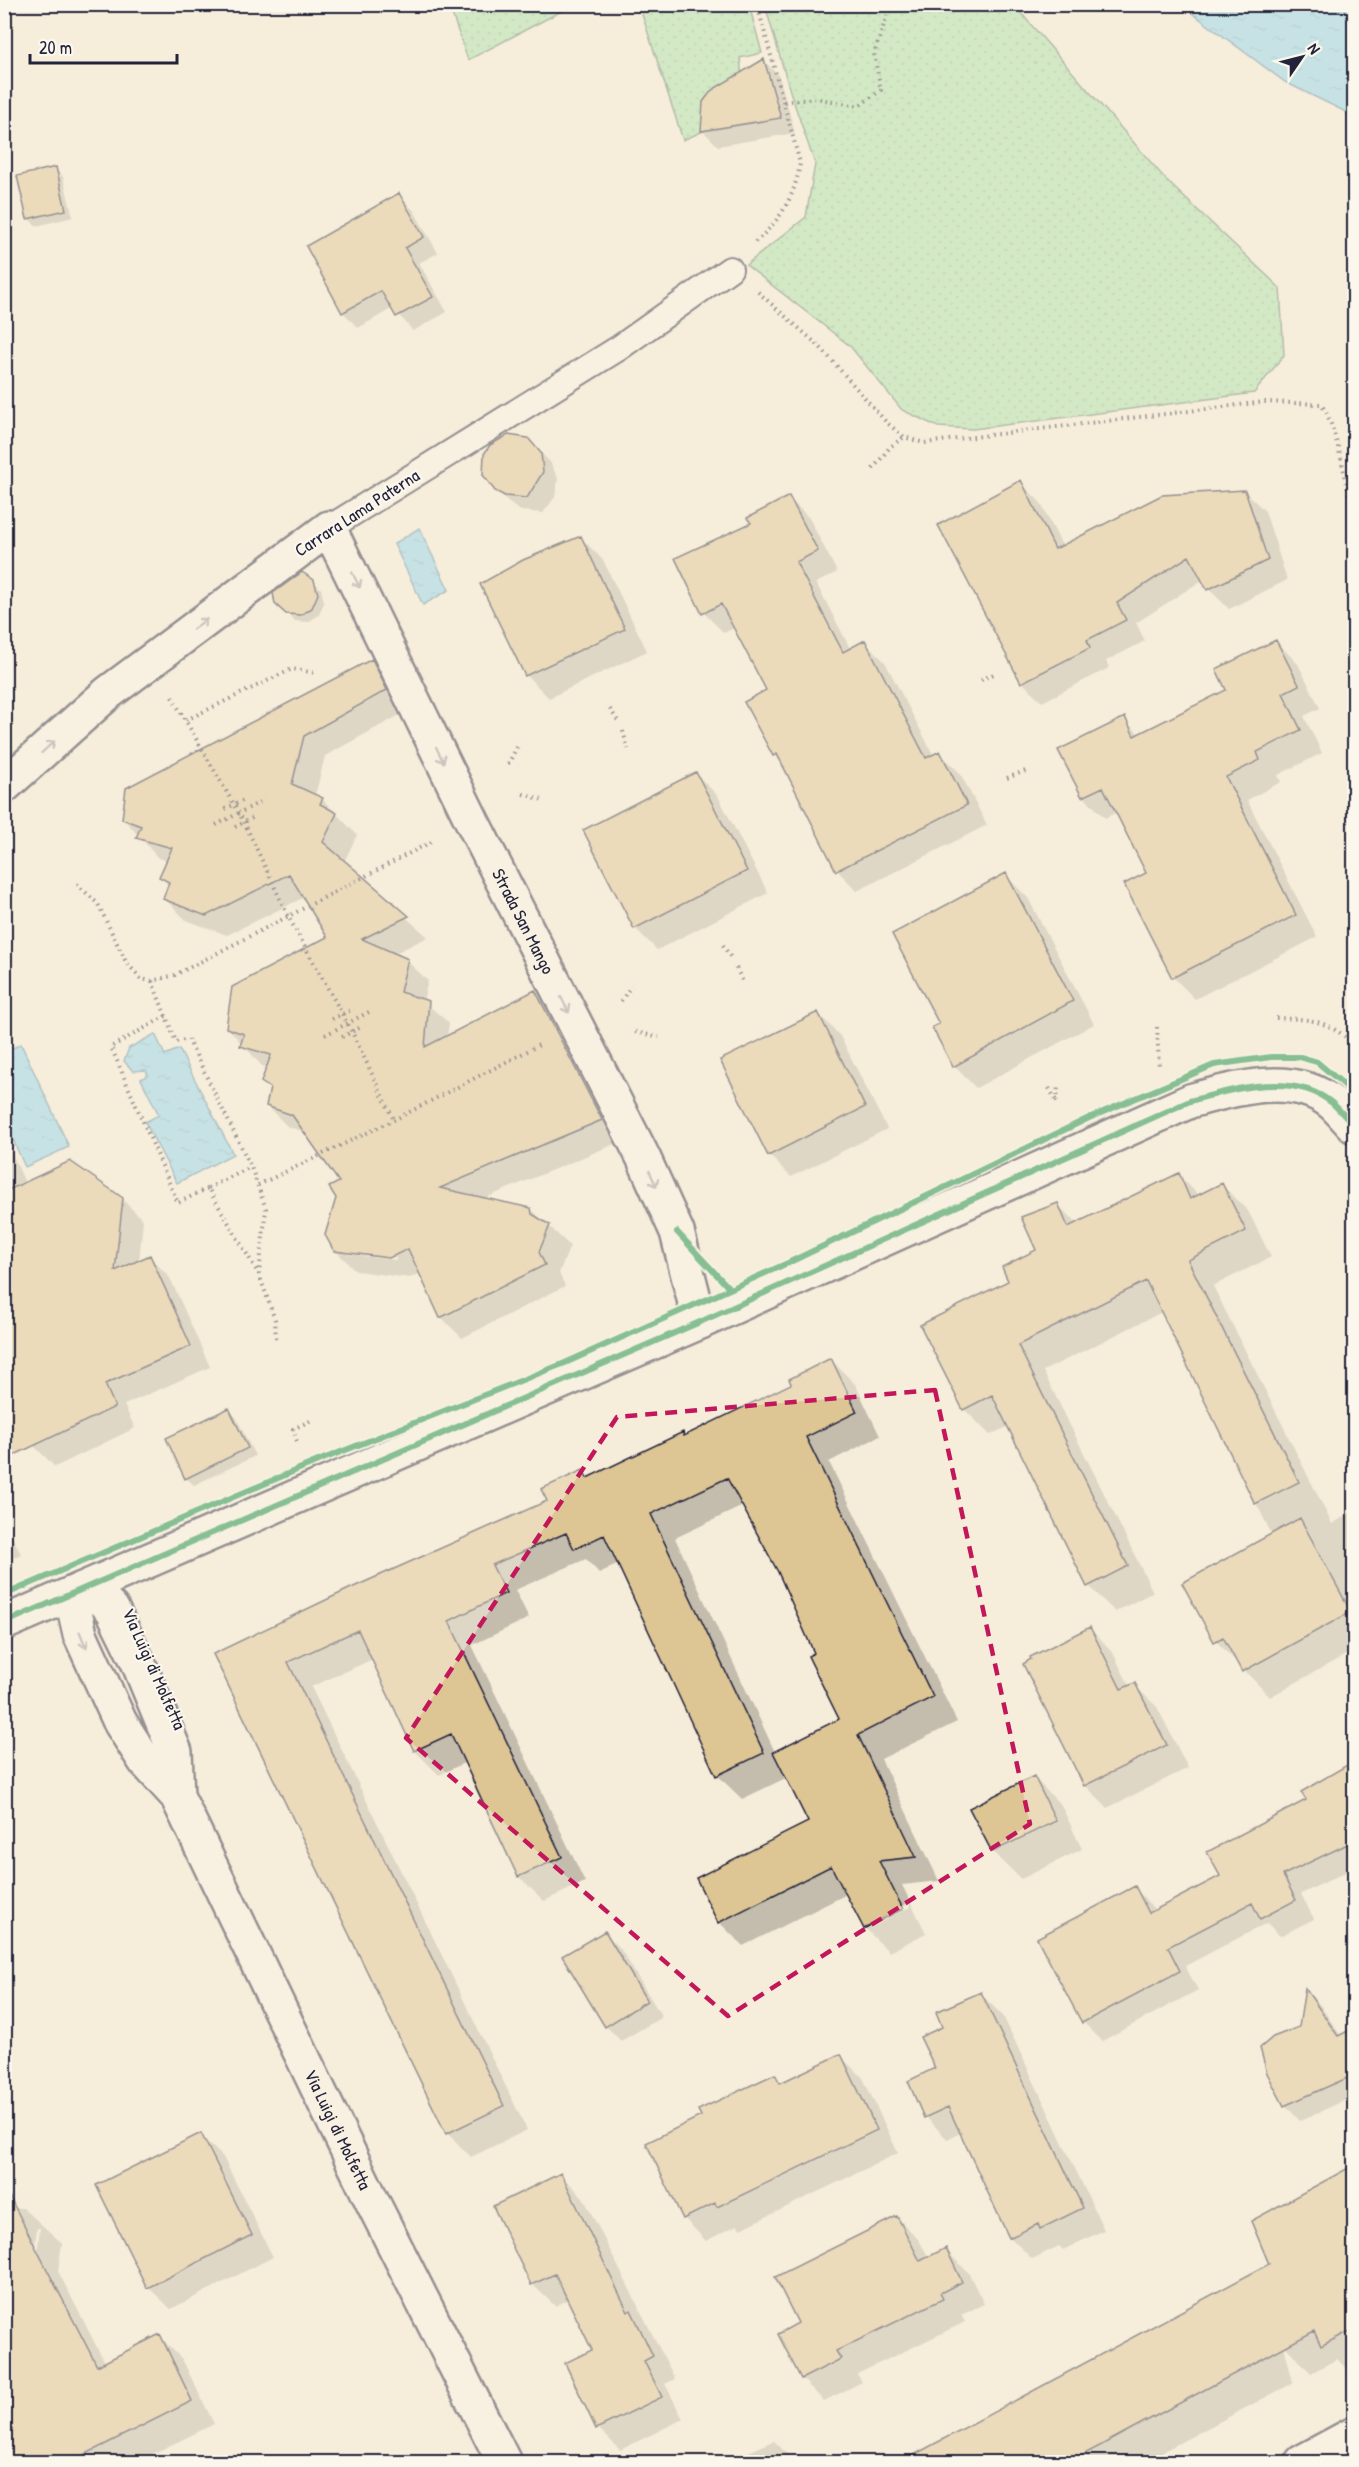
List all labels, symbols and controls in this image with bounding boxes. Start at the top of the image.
scale bar [30,27,177,65]
north arrow [1272,27,1332,87]
text: 20 m [39,35,72,60]
text: N [1303,39,1326,59]
street label: Carrara Lama Paterna [289,463,424,562]
one-way arrow [350,570,362,588]
one-way arrow [191,618,207,631]
one-way arrow [40,740,55,754]
one-way arrow [435,746,447,764]
street label: Strada San Mango [486,864,561,978]
one-way arrow [559,996,571,1013]
one-way arrow [648,1169,659,1188]
street label: Via Luigi di Molfetta [117,1604,192,1733]
one-way arrow [78,1631,89,1649]
street label: Via Luigi di Molfetta [299,2065,378,2194]

